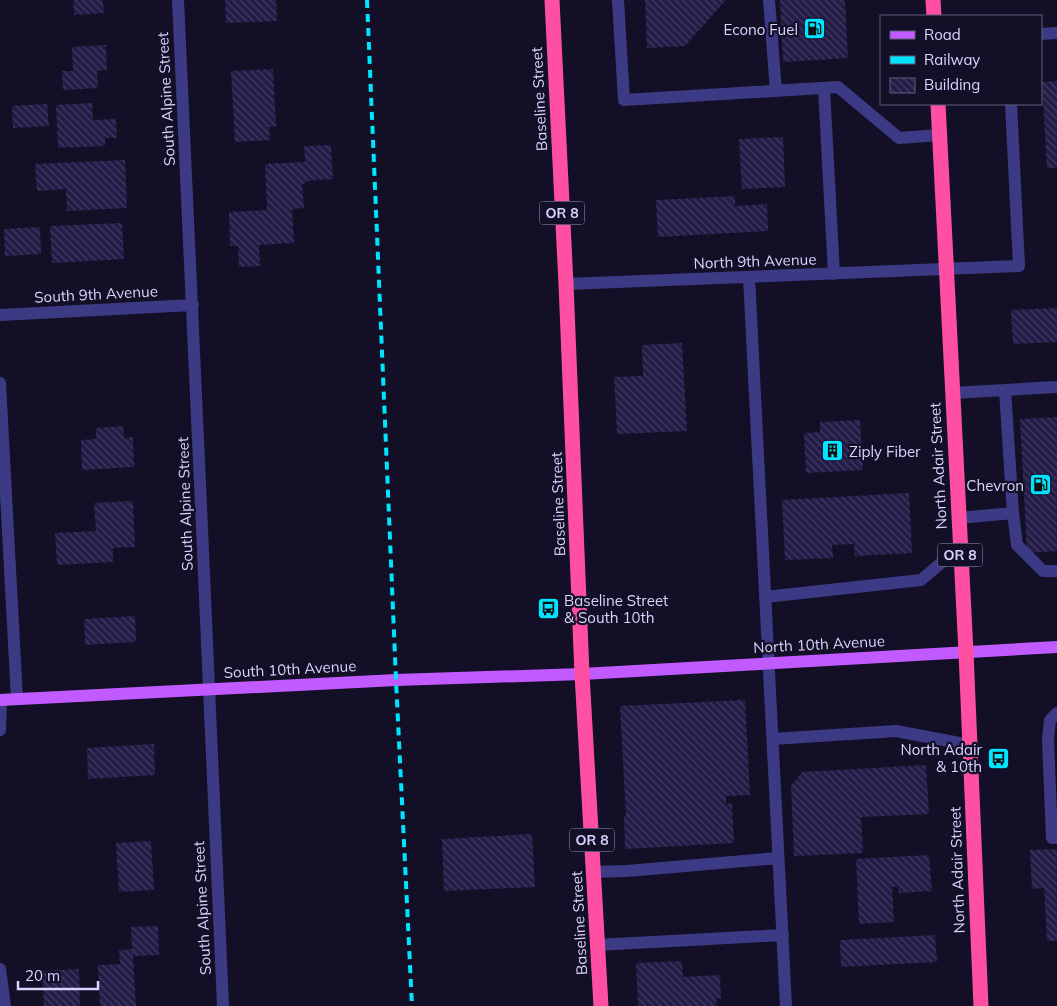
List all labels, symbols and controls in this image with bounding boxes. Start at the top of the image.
legend [880,15,1042,105]
fuel station icon: Econo Fuel [802,17,826,41]
place label: Econo Fuel [723,20,798,39]
text: Road [924,25,961,44]
street label: South Alpine Street [153,32,179,166]
street label: Baseline Street [527,46,551,152]
text: Railway [924,50,980,69]
text: Building [924,75,980,94]
road number: OR 8 [540,202,584,224]
street label: North 9th Avenue [693,249,817,273]
street label: South 9th Avenue [34,281,158,307]
street label: North Adair Street [925,402,951,530]
street label: South Alpine Street [173,437,197,571]
building icon: Ziply Fiber [821,439,845,463]
place label: Ziply Fiber [849,442,921,461]
street label: Baseline Street [547,452,569,556]
fuel station icon: Chevron [1028,473,1052,497]
place label: Chevron [966,476,1024,495]
road number: OR 8 [938,544,982,566]
place label: Baseline Street & South 10th [564,591,668,627]
bus stop icon: Baseline Street & South 10th [536,597,560,621]
street label: North 10th Avenue [753,631,885,657]
street label: South 10th Avenue [223,656,357,682]
place label: North Adair & 10th [900,740,983,776]
bus stop icon: North Adair & 10th [986,746,1010,770]
street label: North Adair Street [945,806,969,934]
road number: OR 8 [570,828,614,852]
street label: South Alpine Street [189,841,215,975]
street label: Baseline Street [567,870,591,976]
scale bar [18,958,98,990]
text: 20 m [25,966,60,985]

